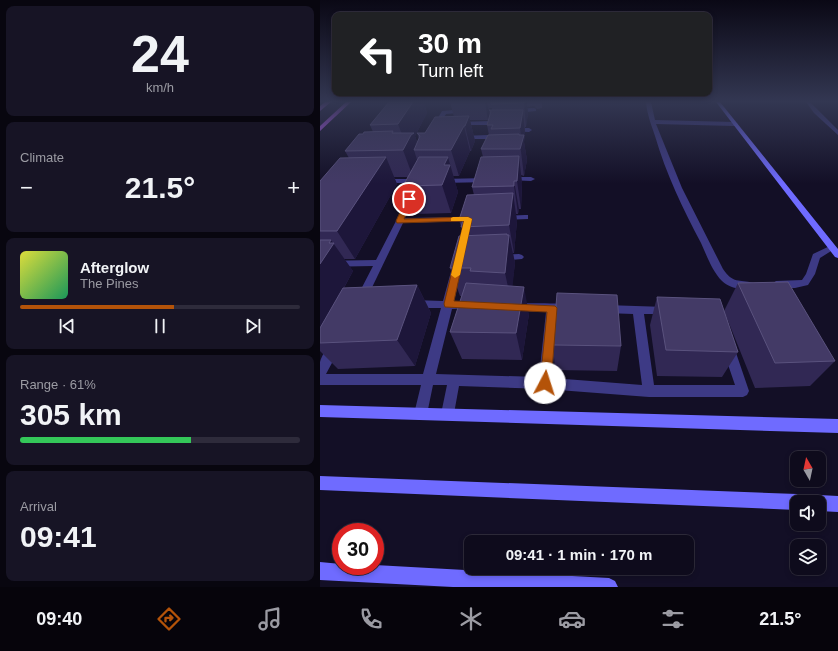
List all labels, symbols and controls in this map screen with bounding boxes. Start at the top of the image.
text: 24 [131,25,189,83]
icon: left [352,28,404,80]
text: 30 m [418,28,482,59]
text: Turn left [418,61,483,81]
text: km/h [146,80,174,95]
text: Climate [20,150,64,165]
text: 21.5° [125,171,195,204]
text: − [20,175,33,200]
text: + [287,175,300,200]
pin [392,182,426,216]
icon: arrive [398,188,420,210]
text: Afterglow [80,259,149,276]
text: The Pines [80,276,139,291]
icon: previous [56,315,78,337]
icon: pause [149,315,171,337]
icon: next [242,315,264,337]
position arrow [524,362,566,404]
text: Range · 61% [20,377,96,392]
text: 305 km [20,398,122,431]
north arrow [790,451,826,487]
map controls [790,451,826,575]
button: sound [790,495,826,531]
text: Arrival [20,499,57,514]
text: 09:41 [20,520,97,553]
speed limit sign: 30 [332,523,384,575]
button: layers [790,539,826,575]
text: 09:41 · 1 min · 170 m [506,546,652,563]
icon: directions [155,605,183,633]
icon: music [256,605,284,633]
icon: phone [357,605,385,633]
icon: climate [457,605,485,633]
icon: car [558,605,586,633]
icon: filters [659,605,687,633]
text: 09:40 [36,609,82,629]
text: 21.5° [759,609,802,629]

